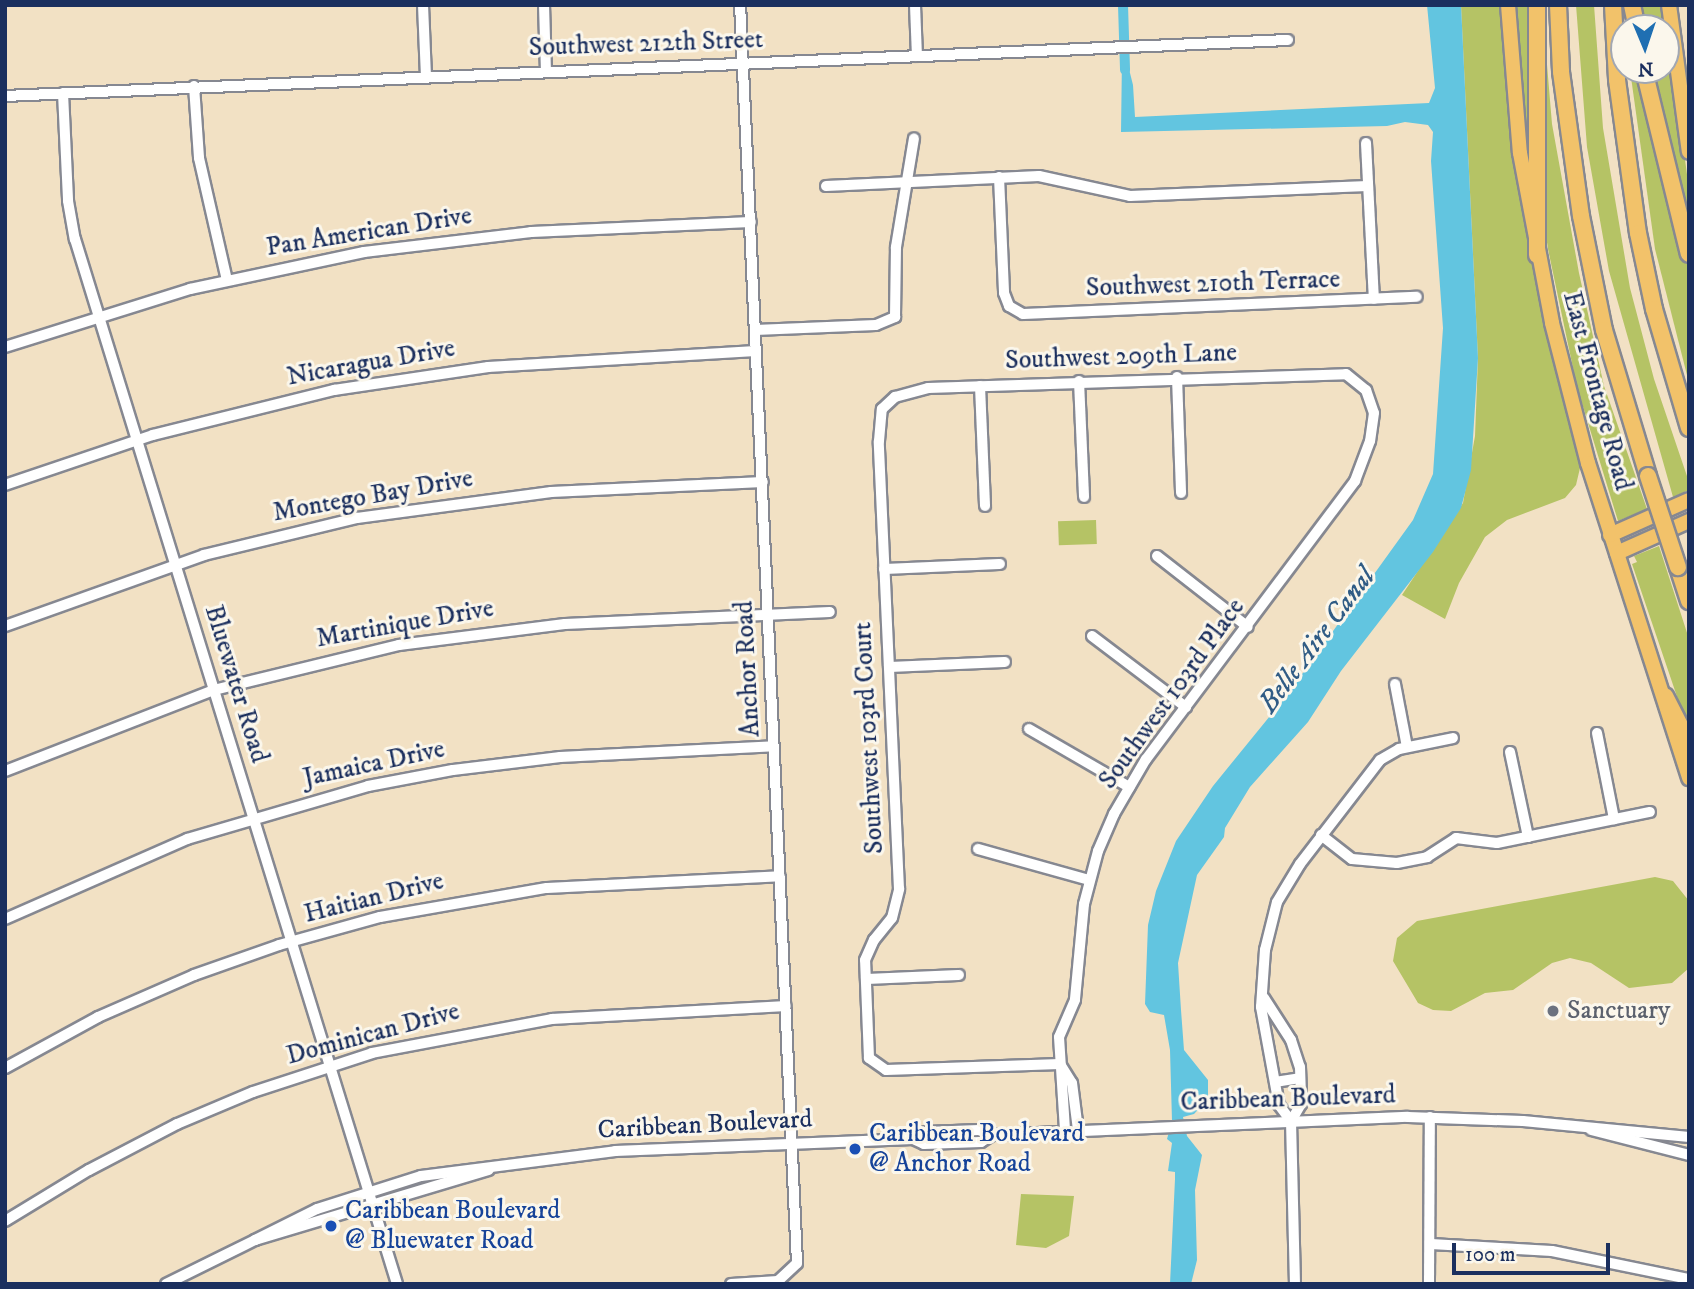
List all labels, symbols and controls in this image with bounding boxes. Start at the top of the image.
north arrow [1610,14,1680,84]
street label: Southwest 212th Street [528,24,764,64]
text: N [1637,57,1654,80]
street label: Pan American Drive [264,200,474,264]
street label: Southwest 210th Terrace [1085,264,1341,304]
street label: East Frontage Road [1555,288,1639,494]
street label: Nicaragua Drive [285,333,457,393]
street label: Southwest 209th Lane [1005,337,1237,377]
street label: Montego Bay Drive [271,463,475,529]
water label: Belle Aire Canal [1251,561,1383,719]
street label: Martinique Drive [314,593,496,655]
street label: Southwest 103rd Place [1092,593,1252,795]
street label: Anchor Road [729,600,767,738]
street label: Bluewater Road [197,601,275,767]
street label: Southwest 103rd Court [847,621,891,855]
street label: Jamaica Drive [300,734,448,794]
street label: Haitian Drive [301,866,447,930]
place label: Sanctuary [1567,995,1670,1027]
street label: Dominican Drive [283,996,463,1072]
marker: Sanctuary [1545,1003,1561,1019]
street label: Caribbean Boulevard [1180,1080,1396,1118]
street label: Caribbean Boulevard [597,1104,813,1146]
place label: Caribbean Boulevard @ Anchor Road [869,1118,1084,1180]
marker: Caribbean Boulevard @ Anchor Road [847,1141,863,1157]
place label: Caribbean Boulevard @ Bluewater Road [345,1195,560,1256]
marker: Caribbean Boulevard @ Bluewater Road [323,1218,339,1234]
scale bar [1456,1230,1614,1274]
text: 100 m [1465,1242,1516,1268]

